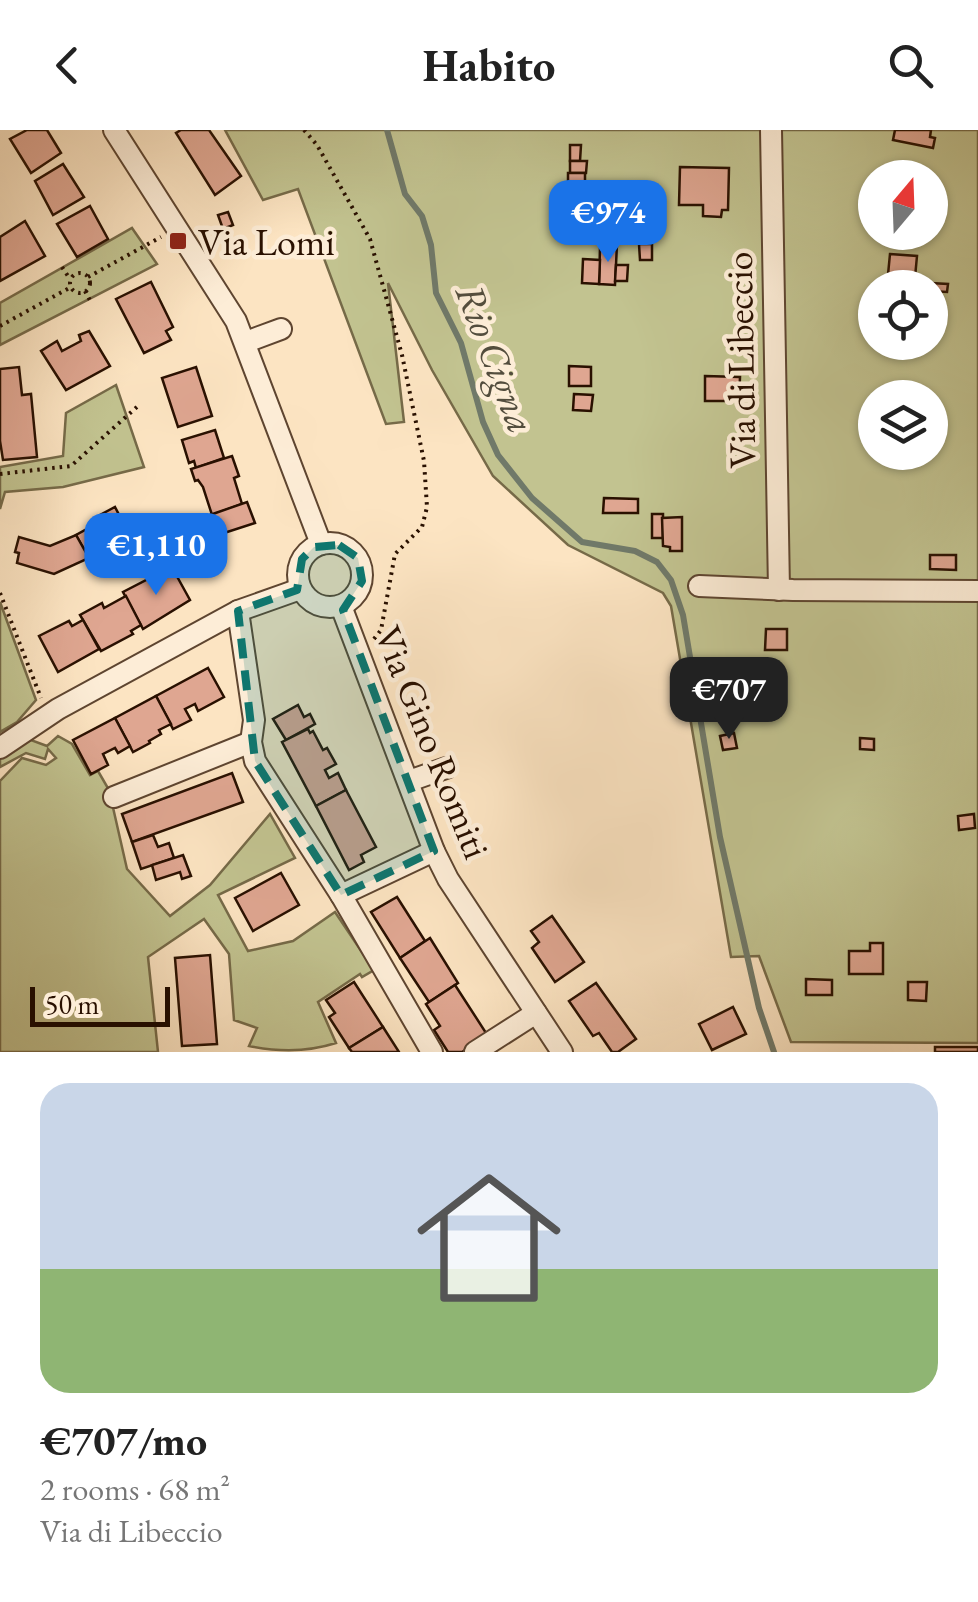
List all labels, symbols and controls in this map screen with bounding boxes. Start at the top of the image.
text: Habito [423,36,555,94]
icon: back [40,38,95,93]
icon: search [883,38,938,93]
north arrow [858,160,948,250]
map controls [858,160,948,470]
pin: €974 [549,180,667,265]
text: €974 [571,191,645,233]
place label: Via Lomi [198,217,335,266]
marker: Via Lomi [167,230,189,252]
street label: Via di Libeccio [714,251,766,469]
button: locate [858,270,948,360]
water label: Rio Cigna [444,276,548,440]
button: layers [858,380,948,470]
pin: €1,110 [75,513,237,598]
text: €1,110 [106,524,206,566]
street label: Via Gino Romiti [364,619,502,865]
pin: €707 [670,657,788,742]
text: €707 [692,668,766,710]
scale bar [30,982,170,1026]
text: 50 m [45,986,99,1022]
icon: home [399,1148,579,1328]
text: €707/mo [40,1413,207,1468]
text: 2 rooms · 68 m² [40,1468,230,1510]
text: Via di Libeccio [40,1510,223,1552]

